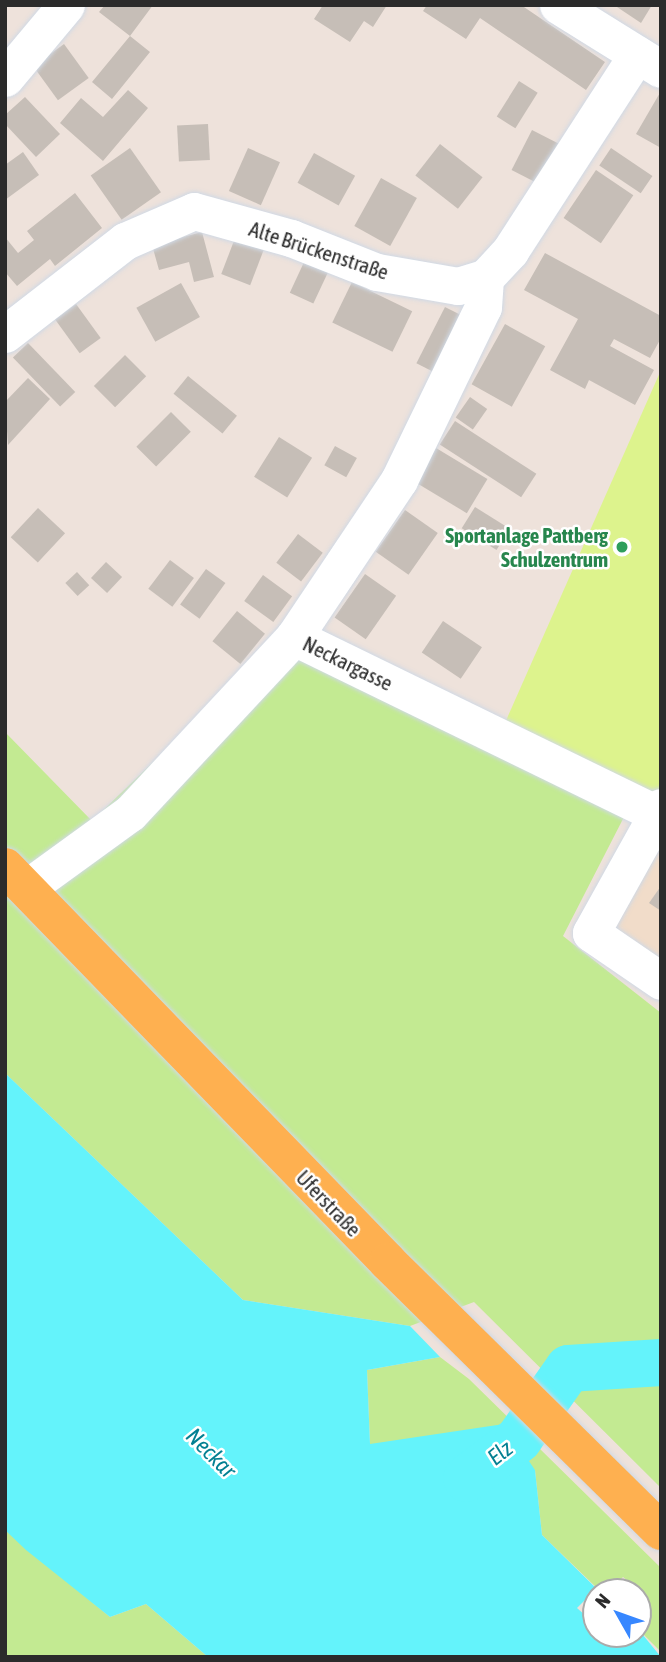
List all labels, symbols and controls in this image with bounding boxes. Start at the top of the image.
street label: Alte Brückenstraße [246,216,392,284]
place label: Sportanlage Pattberg Schulzentrum [445,522,608,572]
marker: Sportanlage Pattberg Schulzentrum [614,539,630,555]
street label: Neckargasse [299,630,397,696]
street label: Uferstraße [291,1165,367,1241]
water label: Neckar [180,1422,242,1484]
water label: Elz [482,1435,518,1471]
north arrow [582,1578,652,1648]
text: N [590,1589,614,1612]

